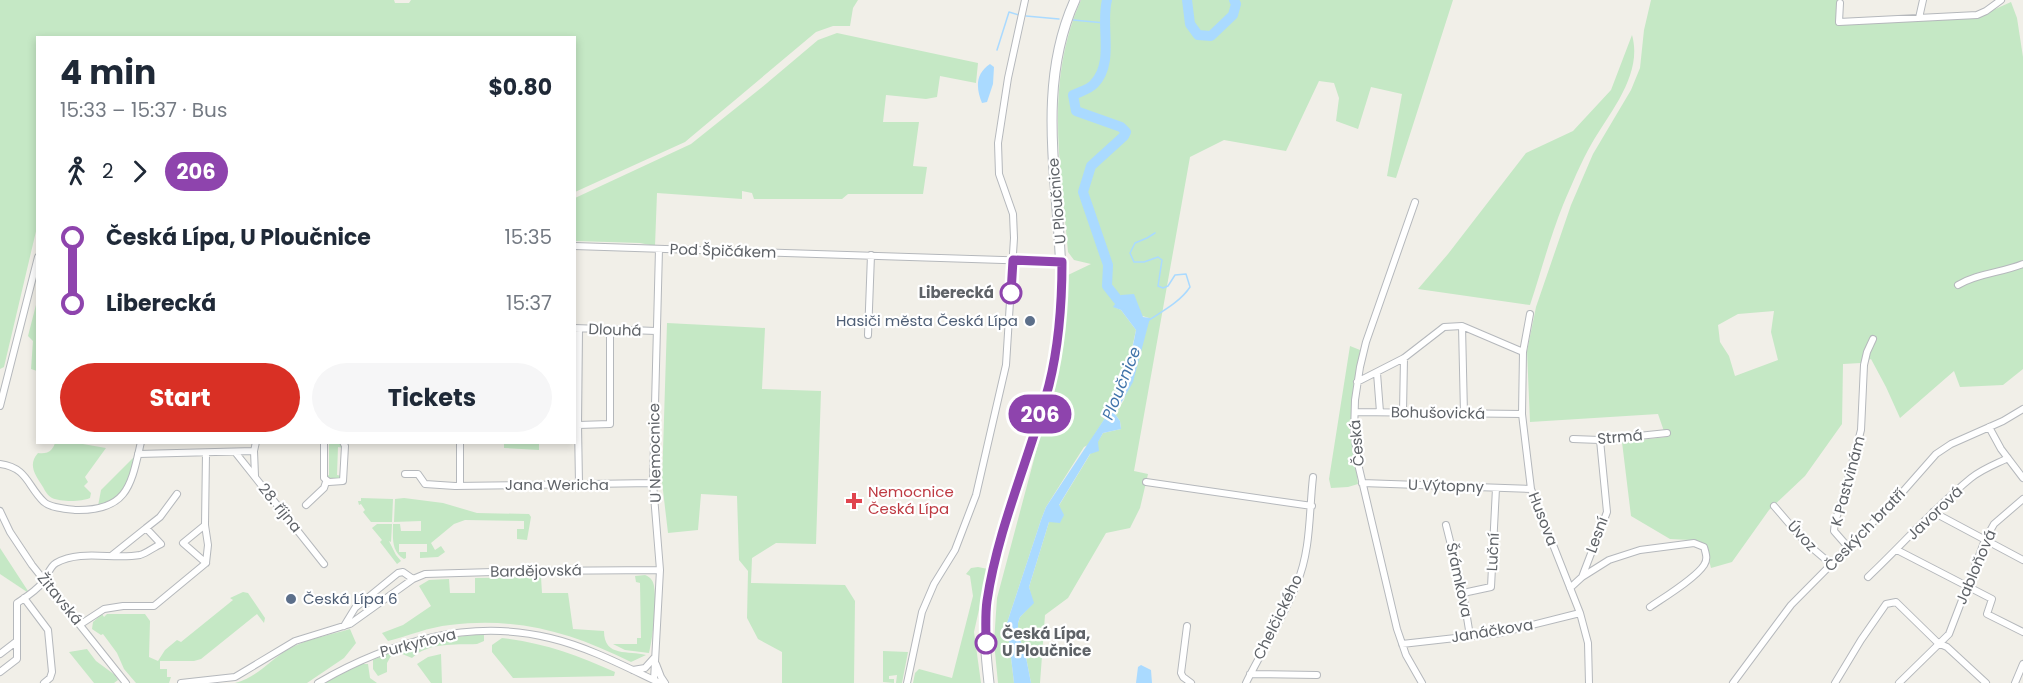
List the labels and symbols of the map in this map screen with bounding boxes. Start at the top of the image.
street label: U Ploučnice [1042,157,1071,245]
street label: Pod Špičákem [669,238,777,263]
place label: Liberecká [919,282,994,303]
marker: Liberecká [1000,282,1022,304]
place label: Hasiči města Česká Lípa [836,310,1018,331]
marker: Hasiči města Česká Lípa [1023,314,1037,328]
street label: Dlouhá [588,318,642,341]
water label: Ploučnice [1096,343,1147,423]
line badge: 206 [1006,394,1074,434]
street label: Bohušovická [1391,401,1485,424]
street label: U Nemocnice [643,403,666,503]
street label: Česká [1344,419,1369,467]
street label: Strmá [1596,424,1644,449]
street label: K Pastvinám [1825,434,1870,528]
street label: Jana Wericha [505,474,609,495]
street label: U Výtopny [1408,474,1485,497]
street label: 28. října [254,479,307,537]
place label: Nemocnice Česká Lípa [868,481,954,519]
street label: Javorová [1902,481,1967,544]
street label: Českých bratří [1819,483,1910,576]
street label: Husova [1524,489,1563,549]
marker: Nemocnice Česká Lípa [845,492,863,510]
street label: Lesní [1580,514,1613,556]
street label: Úvoz [1783,516,1822,556]
street label: Jabloňová [1950,526,2001,607]
street label: Luční [1481,532,1504,572]
street label: Šrámkova [1441,541,1478,619]
street label: Bardějovská [490,559,582,582]
street label: Žitavská [33,568,88,629]
street label: Chelčického [1248,571,1307,663]
place label: Česká Lípa 6 [303,588,398,609]
marker: Česká Lípa 6 [284,592,298,606]
street label: Janáčkova [1449,614,1534,647]
street label: Purkyňova [378,623,458,662]
place label: Česká Lípa, U Ploučnice [1002,623,1091,661]
marker: Česká Lípa, U Ploučnice [975,632,997,654]

